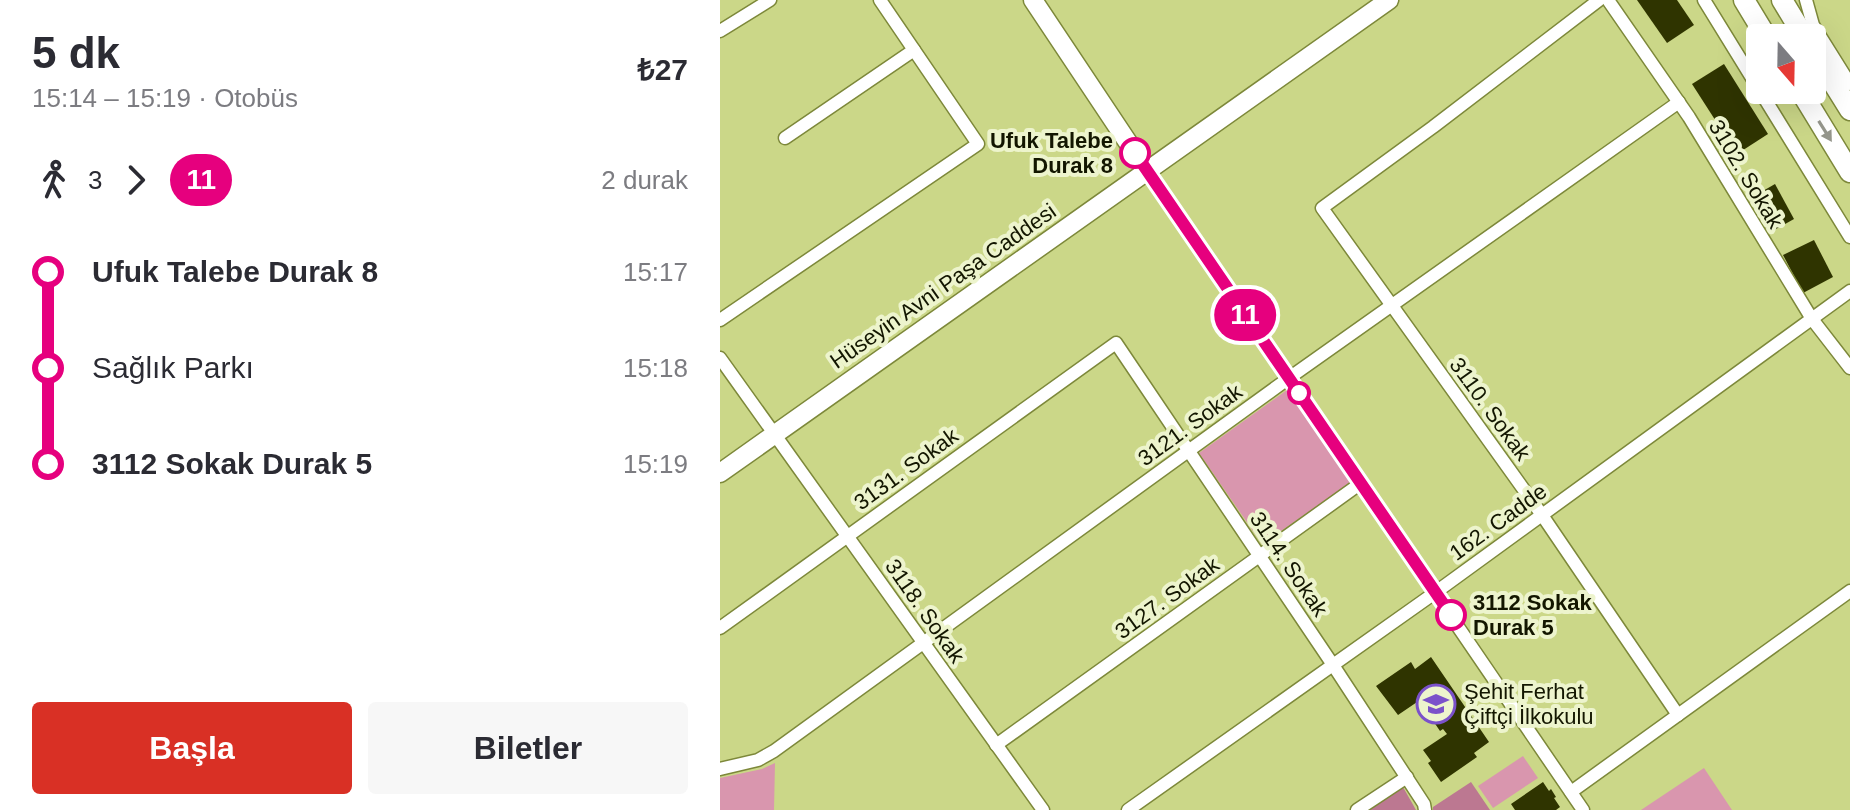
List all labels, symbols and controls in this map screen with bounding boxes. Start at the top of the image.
north arrow [1746,24,1826,104]
map controls [1746,24,1826,104]
text: 5 dk [32,28,120,77]
text: ₺27 [637,53,688,86]
text: 15:14 – 15:19 · Otobüs [32,83,298,113]
street label: 3102. Sokak [1704,115,1789,234]
one-way arrow [1817,120,1831,142]
place label: Ufuk Talebe Durak 8 [990,128,1113,178]
marker: Ufuk Talebe Durak 8 [1120,138,1150,168]
icon: walk [32,158,76,202]
icon: forward [114,158,158,202]
text: 11 [186,164,216,195]
text: 3 [88,165,102,195]
text: 2 durak [601,165,688,195]
street label: Hüseyin Avni Paşa Caddesi [825,198,1061,374]
text: Ufuk Talebe Durak 8 [92,255,378,288]
text: 15:17 [623,257,688,287]
line badge: 11 [1209,289,1281,341]
text: 11 [1230,299,1260,330]
text: Sağlık Parkı [92,351,254,384]
text: 15:18 [623,353,688,383]
street label: 3110. Sokak [1444,353,1536,466]
street label: 3121. Sokak [1133,378,1248,471]
unlabelled marker [1288,382,1310,404]
street label: 3131. Sokak [849,422,964,515]
text: 3112 Sokak Durak 5 [92,447,372,480]
text: 15:19 [623,449,688,479]
street label: 162. Cadde [1445,478,1551,566]
street label: 3114. Sokak [1245,507,1334,622]
street label: 3127. Sokak [1110,551,1225,644]
street label: 3118. Sokak [880,554,970,668]
place label: 3112 Sokak Durak 5 [1473,590,1592,640]
marker: 3112 Sokak Durak 5 [1436,600,1466,630]
place label: Şehit Ferhat Çiftçi İlkokulu [1464,679,1594,729]
school or university icon: Şehit Ferhat Çiftçi İlkokulu [1415,683,1457,725]
button: Başla [32,702,352,794]
button: Biletler [368,702,688,794]

